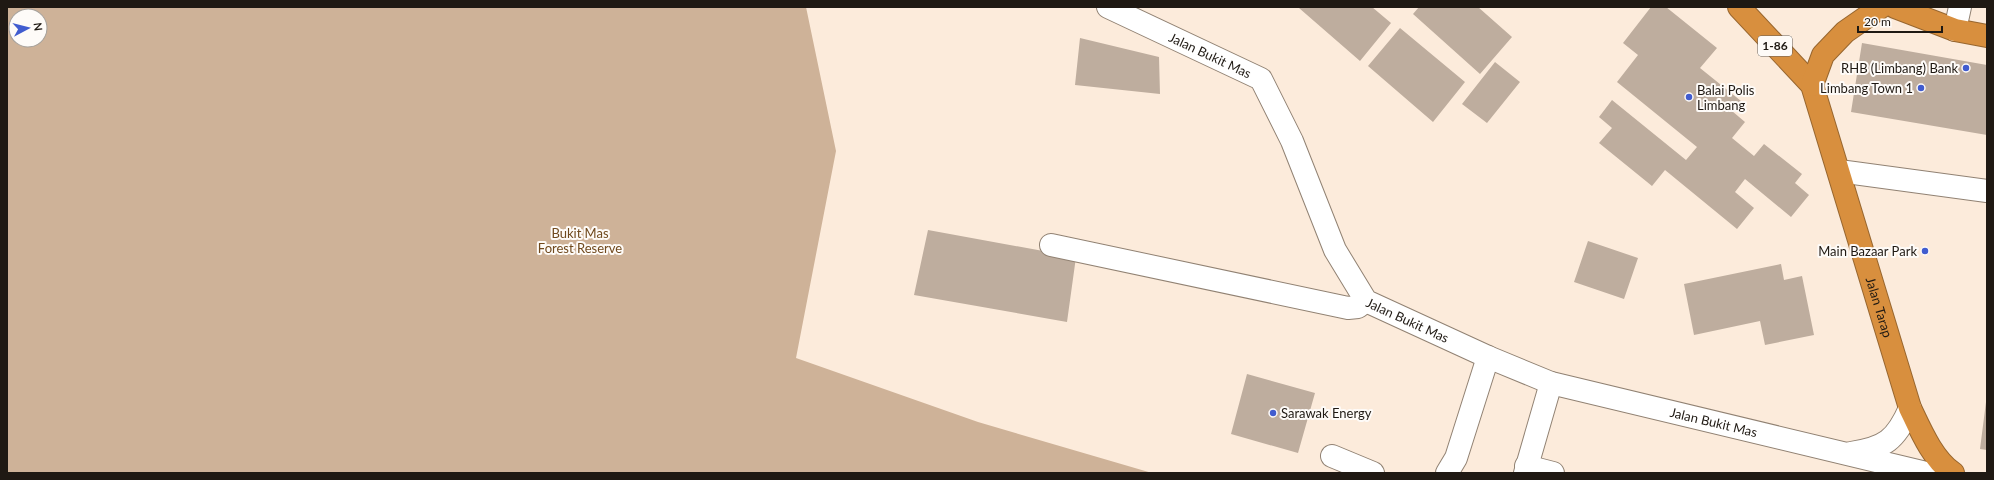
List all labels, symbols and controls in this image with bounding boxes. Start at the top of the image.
north arrow [8,8,48,48]
scale bar [1858,8,1942,34]
text: 20 m [1864,14,1891,29]
text: N [31,22,45,32]
street label: Jalan Bukit Mas [1167,29,1254,81]
road number: 1-86 [1758,36,1792,56]
place label: RHB (Limbang) Bank [1841,60,1958,76]
marker: RHB (Limbang) Bank [1961,63,1971,73]
place label: Limbang Town 1 [1820,80,1913,96]
place label: Balai Polis Limbang [1697,82,1755,113]
marker: Limbang Town 1 [1916,83,1926,93]
marker: Balai Polis Limbang [1684,92,1694,102]
park label: Bukit Mas Forest Reserve [538,225,622,256]
place label: Main Bazaar Park [1818,243,1917,259]
marker: Main Bazaar Park [1920,246,1930,256]
street label: Jalan Tarap [1863,275,1896,339]
street label: Jalan Bukit Mas [1364,294,1452,346]
street label: Jalan Bukit Mas [1669,404,1759,440]
place label: Sarawak Energy [1281,405,1372,421]
marker: Sarawak Energy [1268,408,1278,418]

